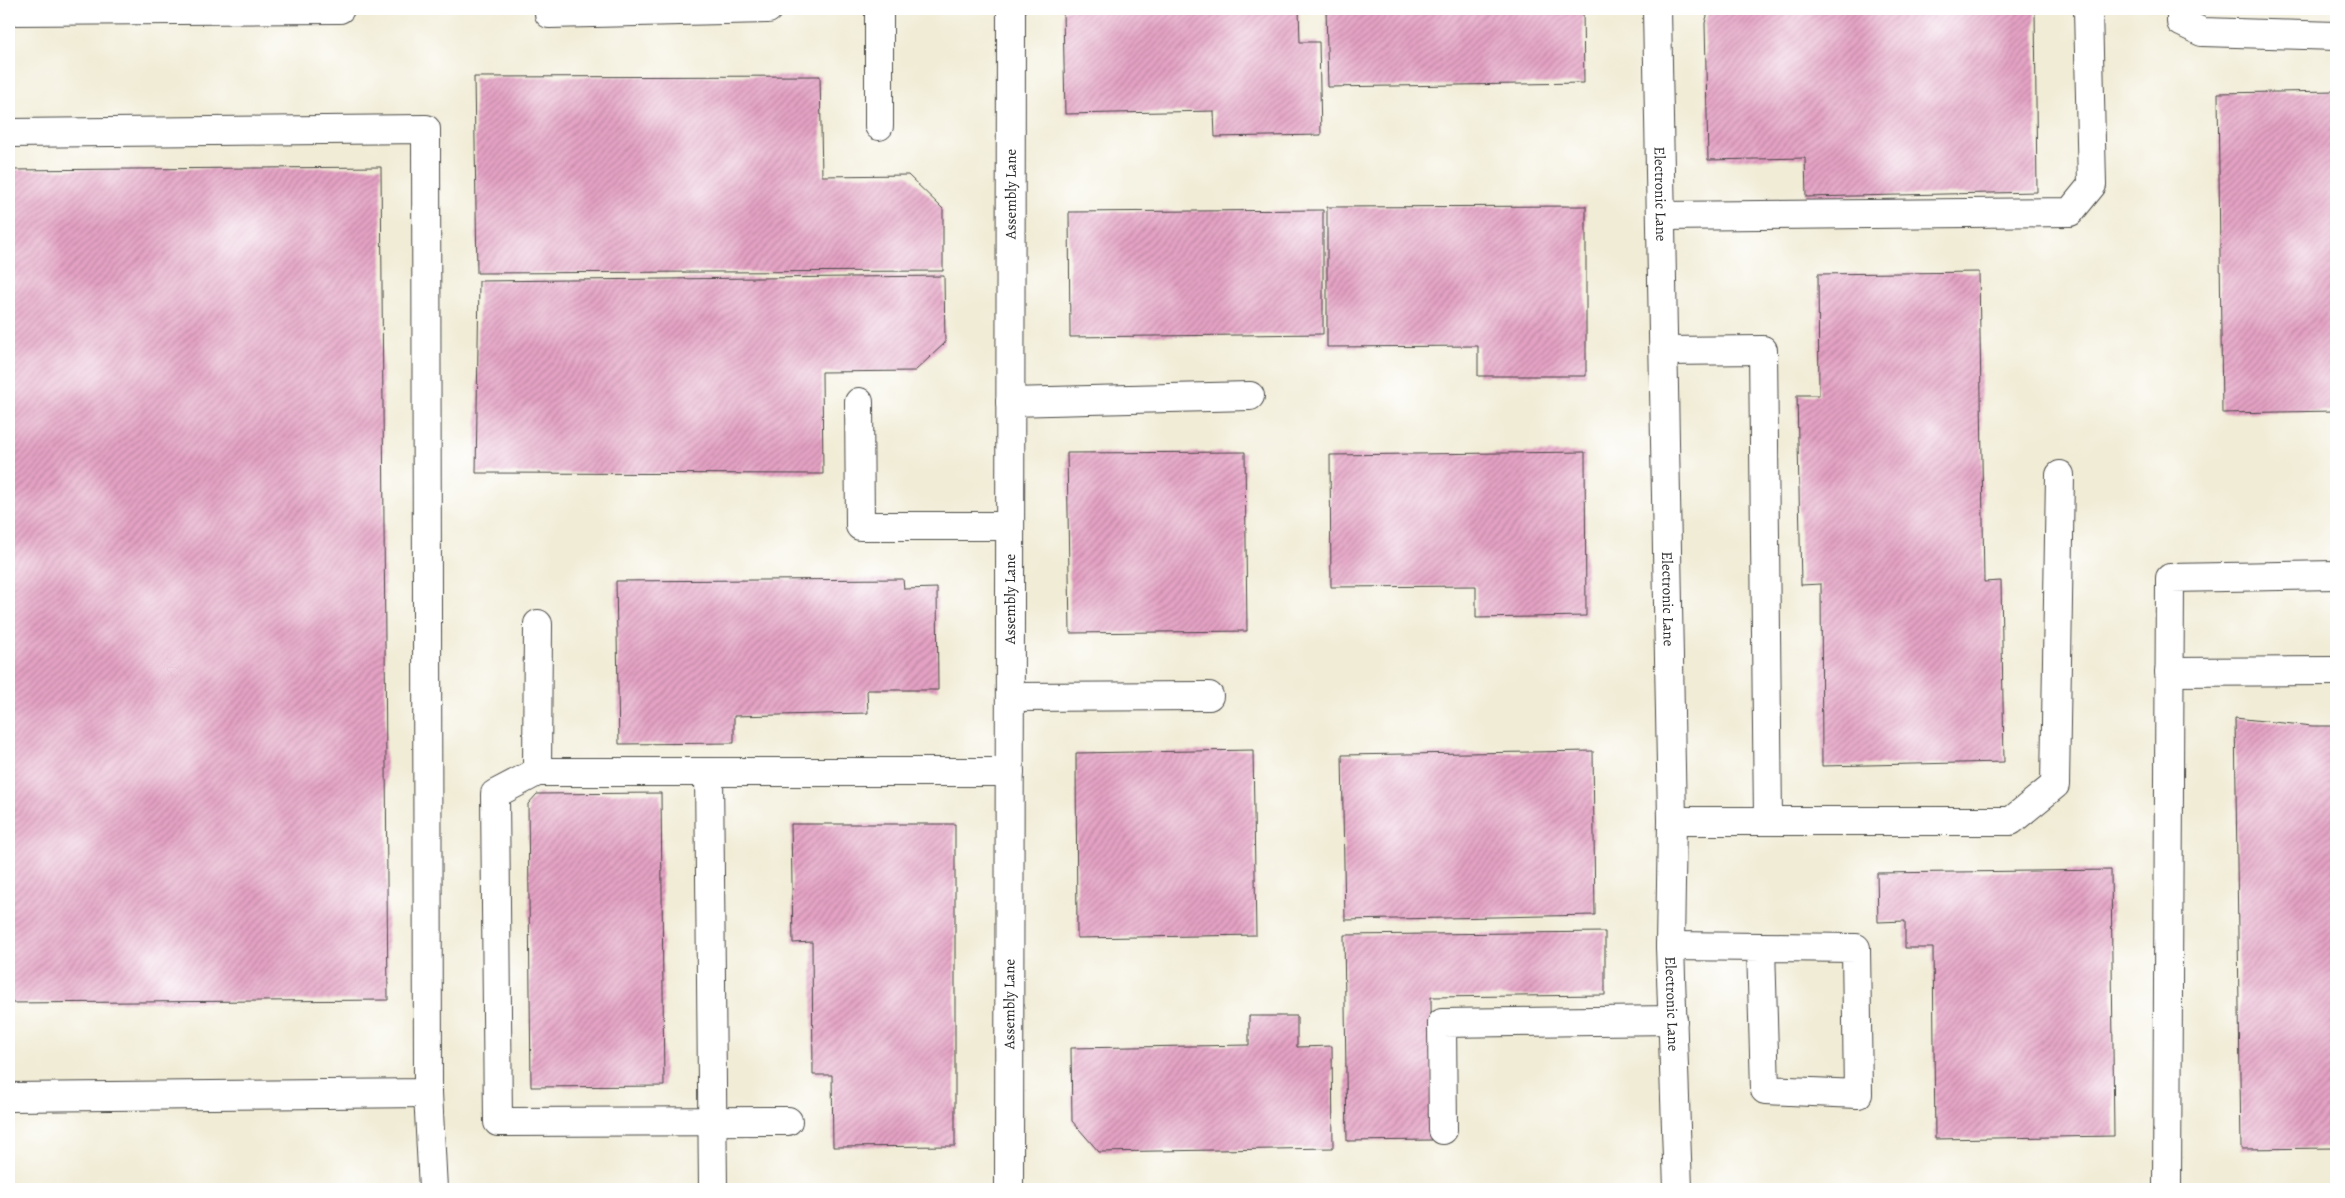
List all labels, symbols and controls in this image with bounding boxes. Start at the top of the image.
street label: Electronic Lane [1650,146,1671,242]
street label: Assembly Lane [1001,148,1021,240]
street label: Electronic Lane [1657,551,1679,647]
street label: Assembly Lane [1000,553,1020,645]
street label: Electronic Lane [1660,956,1683,1052]
street label: Assembly Lane [999,958,1019,1050]

